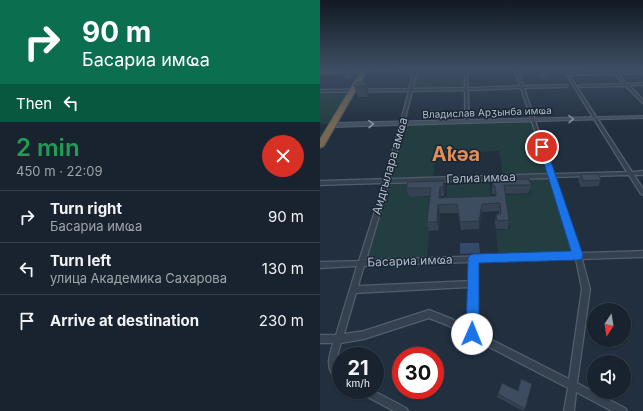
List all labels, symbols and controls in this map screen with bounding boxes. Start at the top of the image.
text: 90 m [82,15,151,49]
icon: right [16,16,68,68]
text: Басариа имҩа [82,49,210,70]
icon: left [60,92,82,114]
text: Then [16,94,52,113]
street label: Владислав Арӡынба имҩа [422,104,552,120]
one-way arrow [568,115,574,123]
street label: Аидгылара амҩа [368,116,411,216]
one-way arrow [368,120,374,128]
pin [525,130,559,164]
text: 2 min [16,133,80,162]
button: close [262,135,304,177]
icon: arrive [531,136,553,158]
district label: Аҟəа [432,142,480,166]
text: 450 m · 22:09 [16,163,102,179]
street label: Гәлиа имҩа [446,169,516,186]
text: Turn right [50,199,122,218]
icon: right [16,206,38,228]
text: 90 m [268,207,304,226]
text: Басариа имҩа [50,218,142,234]
text: Turn left [50,251,111,270]
street label: Басариа имҩа [367,252,453,269]
icon: left [16,258,38,280]
text: 130 m [262,259,304,278]
text: улица Академика Сахарова [50,270,227,286]
north arrow [587,303,631,347]
map controls [587,303,631,399]
icon: arrive [16,310,38,332]
text: Arrive at destination [50,311,199,330]
text: 230 m [259,311,304,330]
position arrow [451,313,493,355]
speed limit sign: 30 [392,347,444,399]
button: sound [587,355,631,399]
text: 21 [347,356,369,380]
text: km/h [346,377,370,389]

